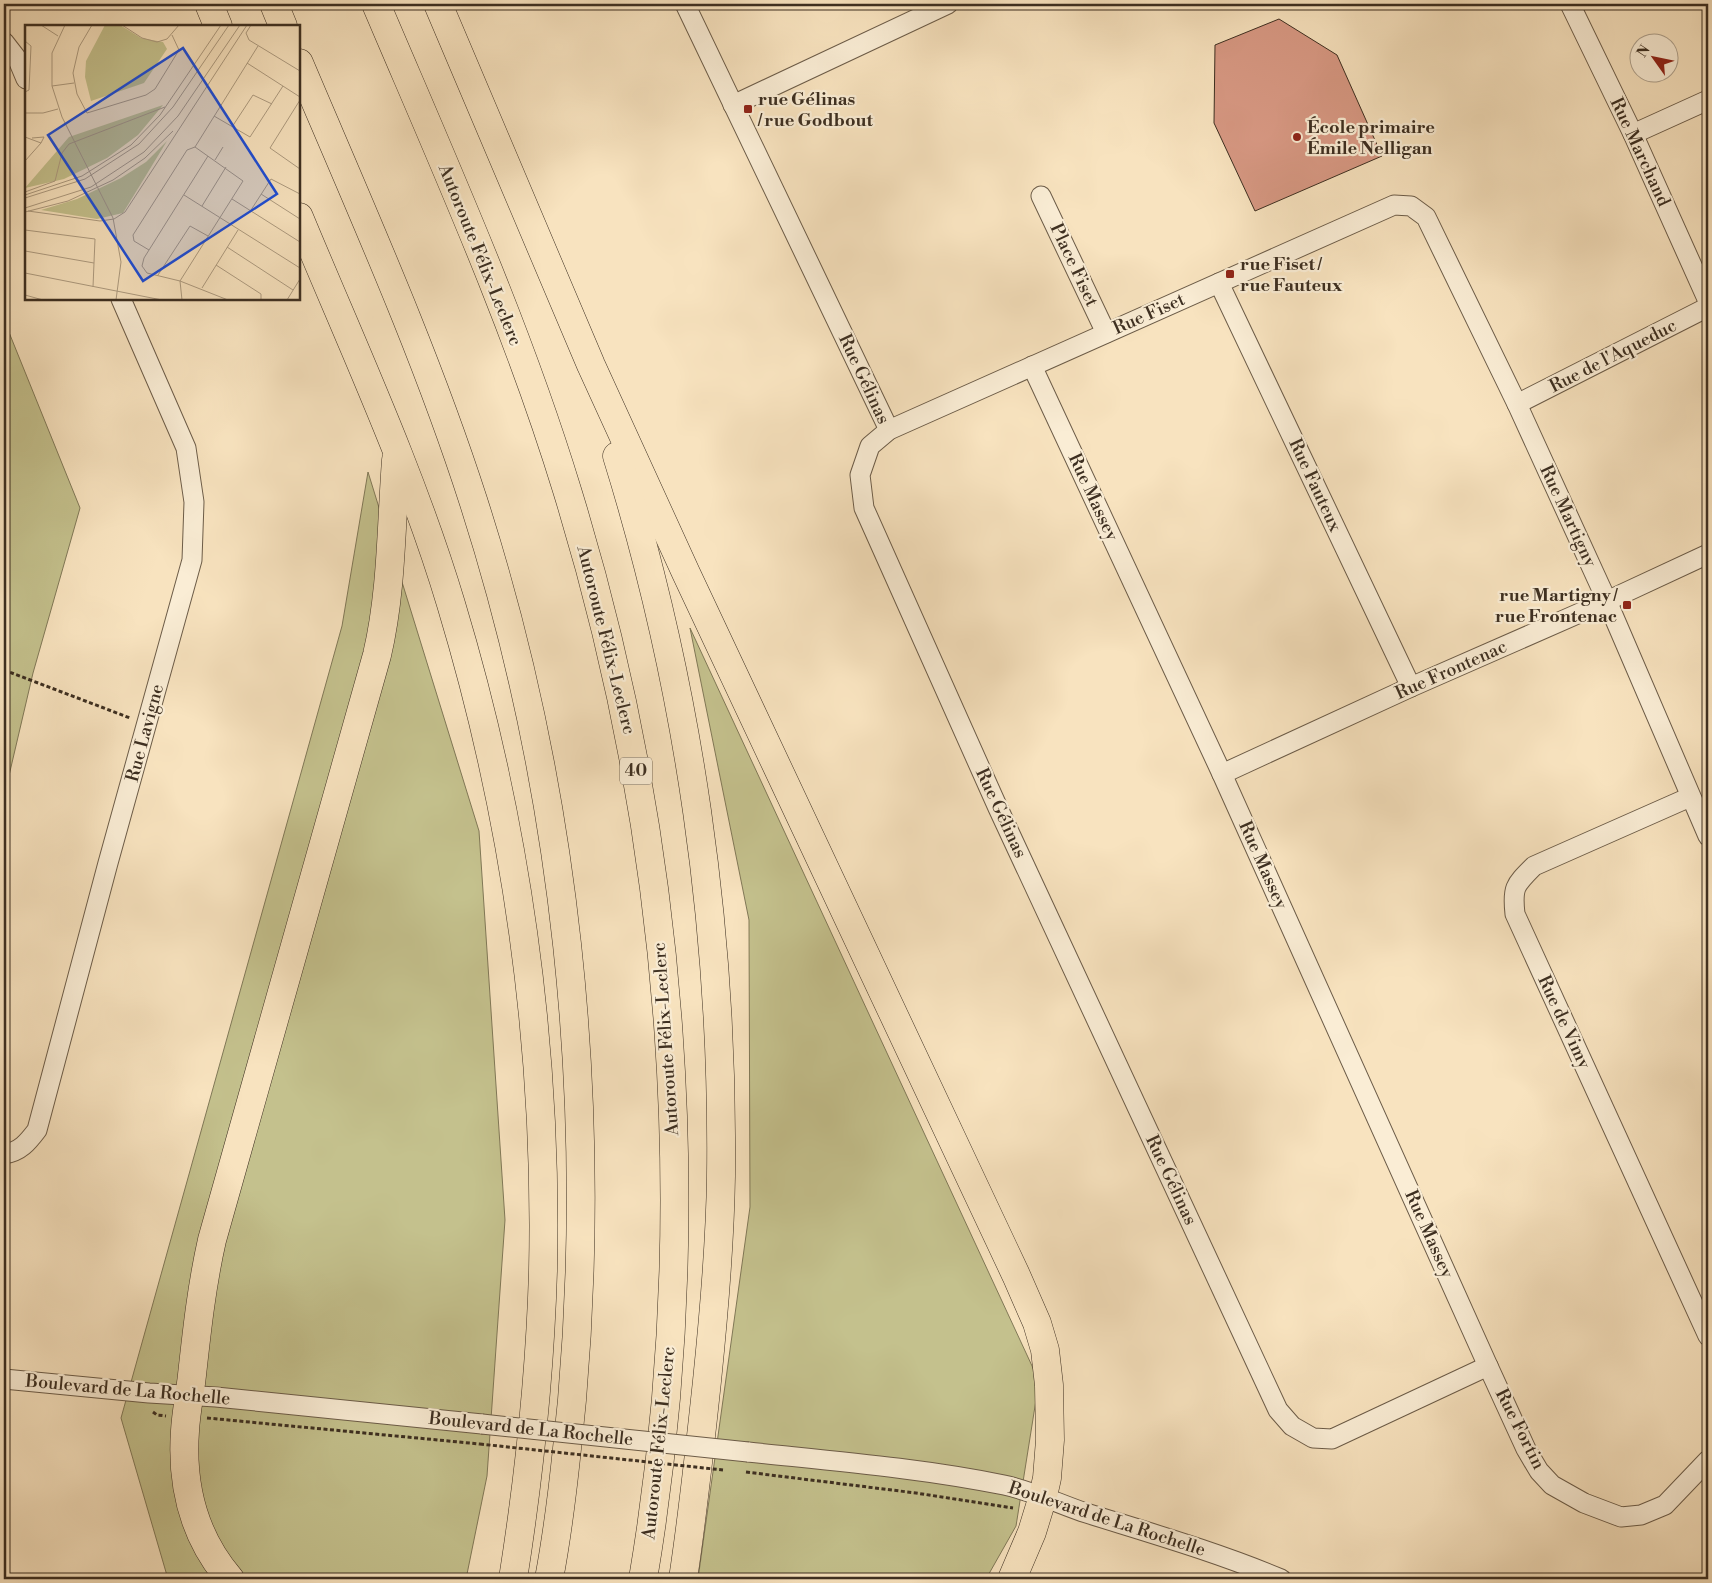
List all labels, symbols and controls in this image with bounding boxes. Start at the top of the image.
inset map [25,25,300,300]
north arrow [1630,32,1680,82]
text: N [1633,42,1655,61]
place label: rue Gélinas / rue Godbout [757,88,874,132]
street label: Rue Marchand [1605,94,1676,211]
marker: rue Gélinas / rue Godbout [742,103,754,115]
place label: École primaire Émile Nelligan [1307,116,1435,160]
marker: École primaire Émile Nelligan [1291,131,1303,143]
street label: Autoroute Félix-Leclerc [433,160,527,349]
street label: Place Fiset [1045,220,1104,311]
place label: rue Fiset / rue Fauteux [1240,253,1343,297]
marker: rue Fiset / rue Fauteux [1224,268,1236,280]
street label: Rue Fiset [1109,288,1189,340]
street label: Rue de l'Aqueduc [1545,314,1681,398]
street label: Rue Gélinas [833,330,895,428]
street label: Rue Fauteux [1283,435,1347,536]
street label: Rue Massey [1063,450,1123,545]
street label: Rue Martigny [1534,461,1602,571]
street label: Autoroute Félix-Leclerc [571,542,641,737]
place label: rue Martigny / rue Frontenac [1495,584,1619,628]
marker: rue Martigny / rue Frontenac [1621,599,1633,611]
street label: Rue Frontenac [1392,635,1510,705]
street label: Rue Lavigne [121,682,169,784]
road number: 40 [620,758,652,784]
street label: Rue Gélinas [970,764,1032,862]
street label: Rue Massey [1233,817,1293,913]
street label: Autoroute Félix-Leclerc [648,941,684,1138]
street label: Rue de Vimy [1532,972,1596,1073]
street label: Rue Gélinas [1140,1131,1202,1229]
street label: Rue Massey [1399,1186,1459,1282]
street label: Autoroute Félix-Leclerc [637,1345,681,1542]
street label: Boulevard de La Rochelle [24,1369,231,1410]
street label: Rue Fortin [1490,1385,1550,1473]
street label: Boulevard de La Rochelle [427,1407,634,1451]
street label: Boulevard de La Rochelle [1005,1476,1208,1562]

